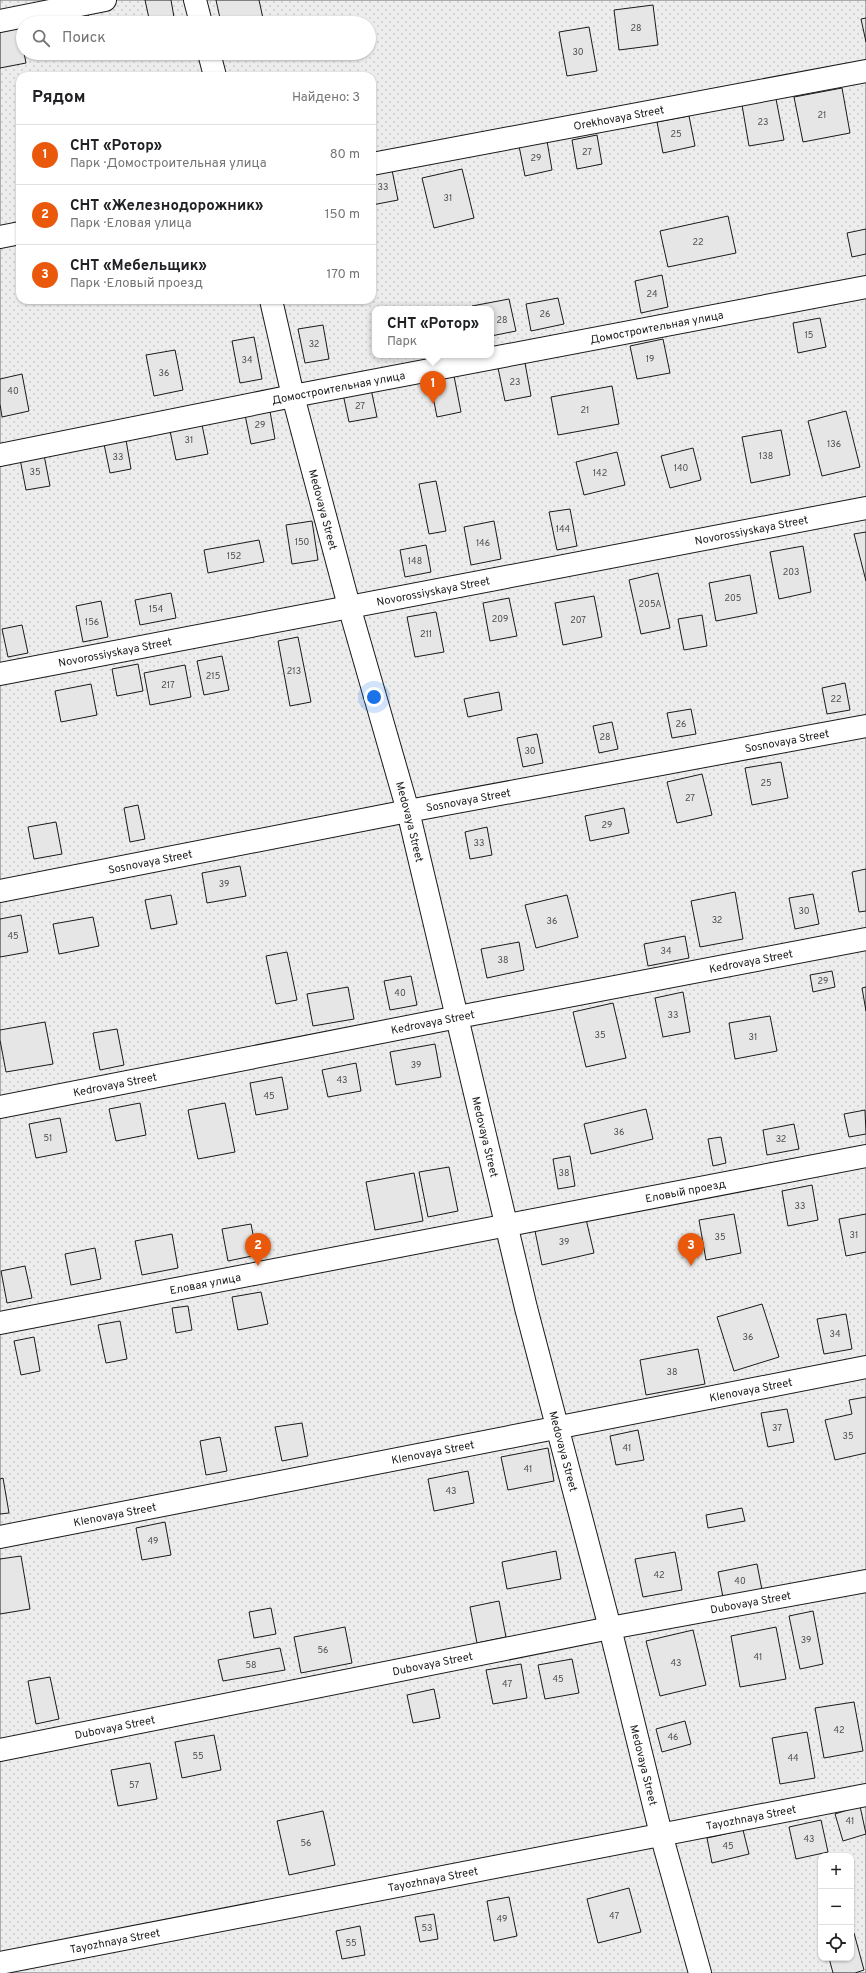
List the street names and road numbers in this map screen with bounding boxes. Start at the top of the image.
street label: Orekhovaya Street [572,103,665,134]
street label: Домостроительная улица [589,308,725,347]
street label: Домостроительная улица [271,369,407,408]
street label: Medovaya Street [305,468,340,552]
street label: Novorossiyskaya Street [694,513,809,549]
street label: Novorossiyskaya Street [375,574,491,610]
street label: Novorossiyskaya Street [57,635,173,671]
street label: Sosnovaya Street [744,727,830,756]
street label: Medovaya Street [392,780,426,864]
street label: Sosnovaya Street [425,786,512,816]
street label: Sosnovaya Street [107,847,194,878]
street label: Kedrovaya Street [708,947,794,977]
street label: Kedrovaya Street [390,1008,476,1038]
street label: Kedrovaya Street [72,1070,158,1100]
street label: Medovaya Street [468,1095,501,1179]
street label: Еловый проезд [644,1177,727,1206]
street label: Еловая улица [169,1271,242,1298]
street label: Klenovaya Street [708,1376,794,1406]
street label: Medovaya Street [545,1410,580,1493]
street label: Klenovaya Street [390,1438,476,1468]
street label: Klenovaya Street [72,1500,158,1530]
street label: Dubovaya Street [709,1589,792,1617]
street label: Dubovaya Street [391,1650,474,1679]
street label: Dubovaya Street [74,1713,156,1743]
street label: Medovaya Street [626,1723,660,1807]
street label: Tayozhnaya Street [705,1803,797,1834]
street label: Tayozhnaya Street [387,1864,479,1896]
street label: Tayozhnaya Street [69,1926,161,1957]

